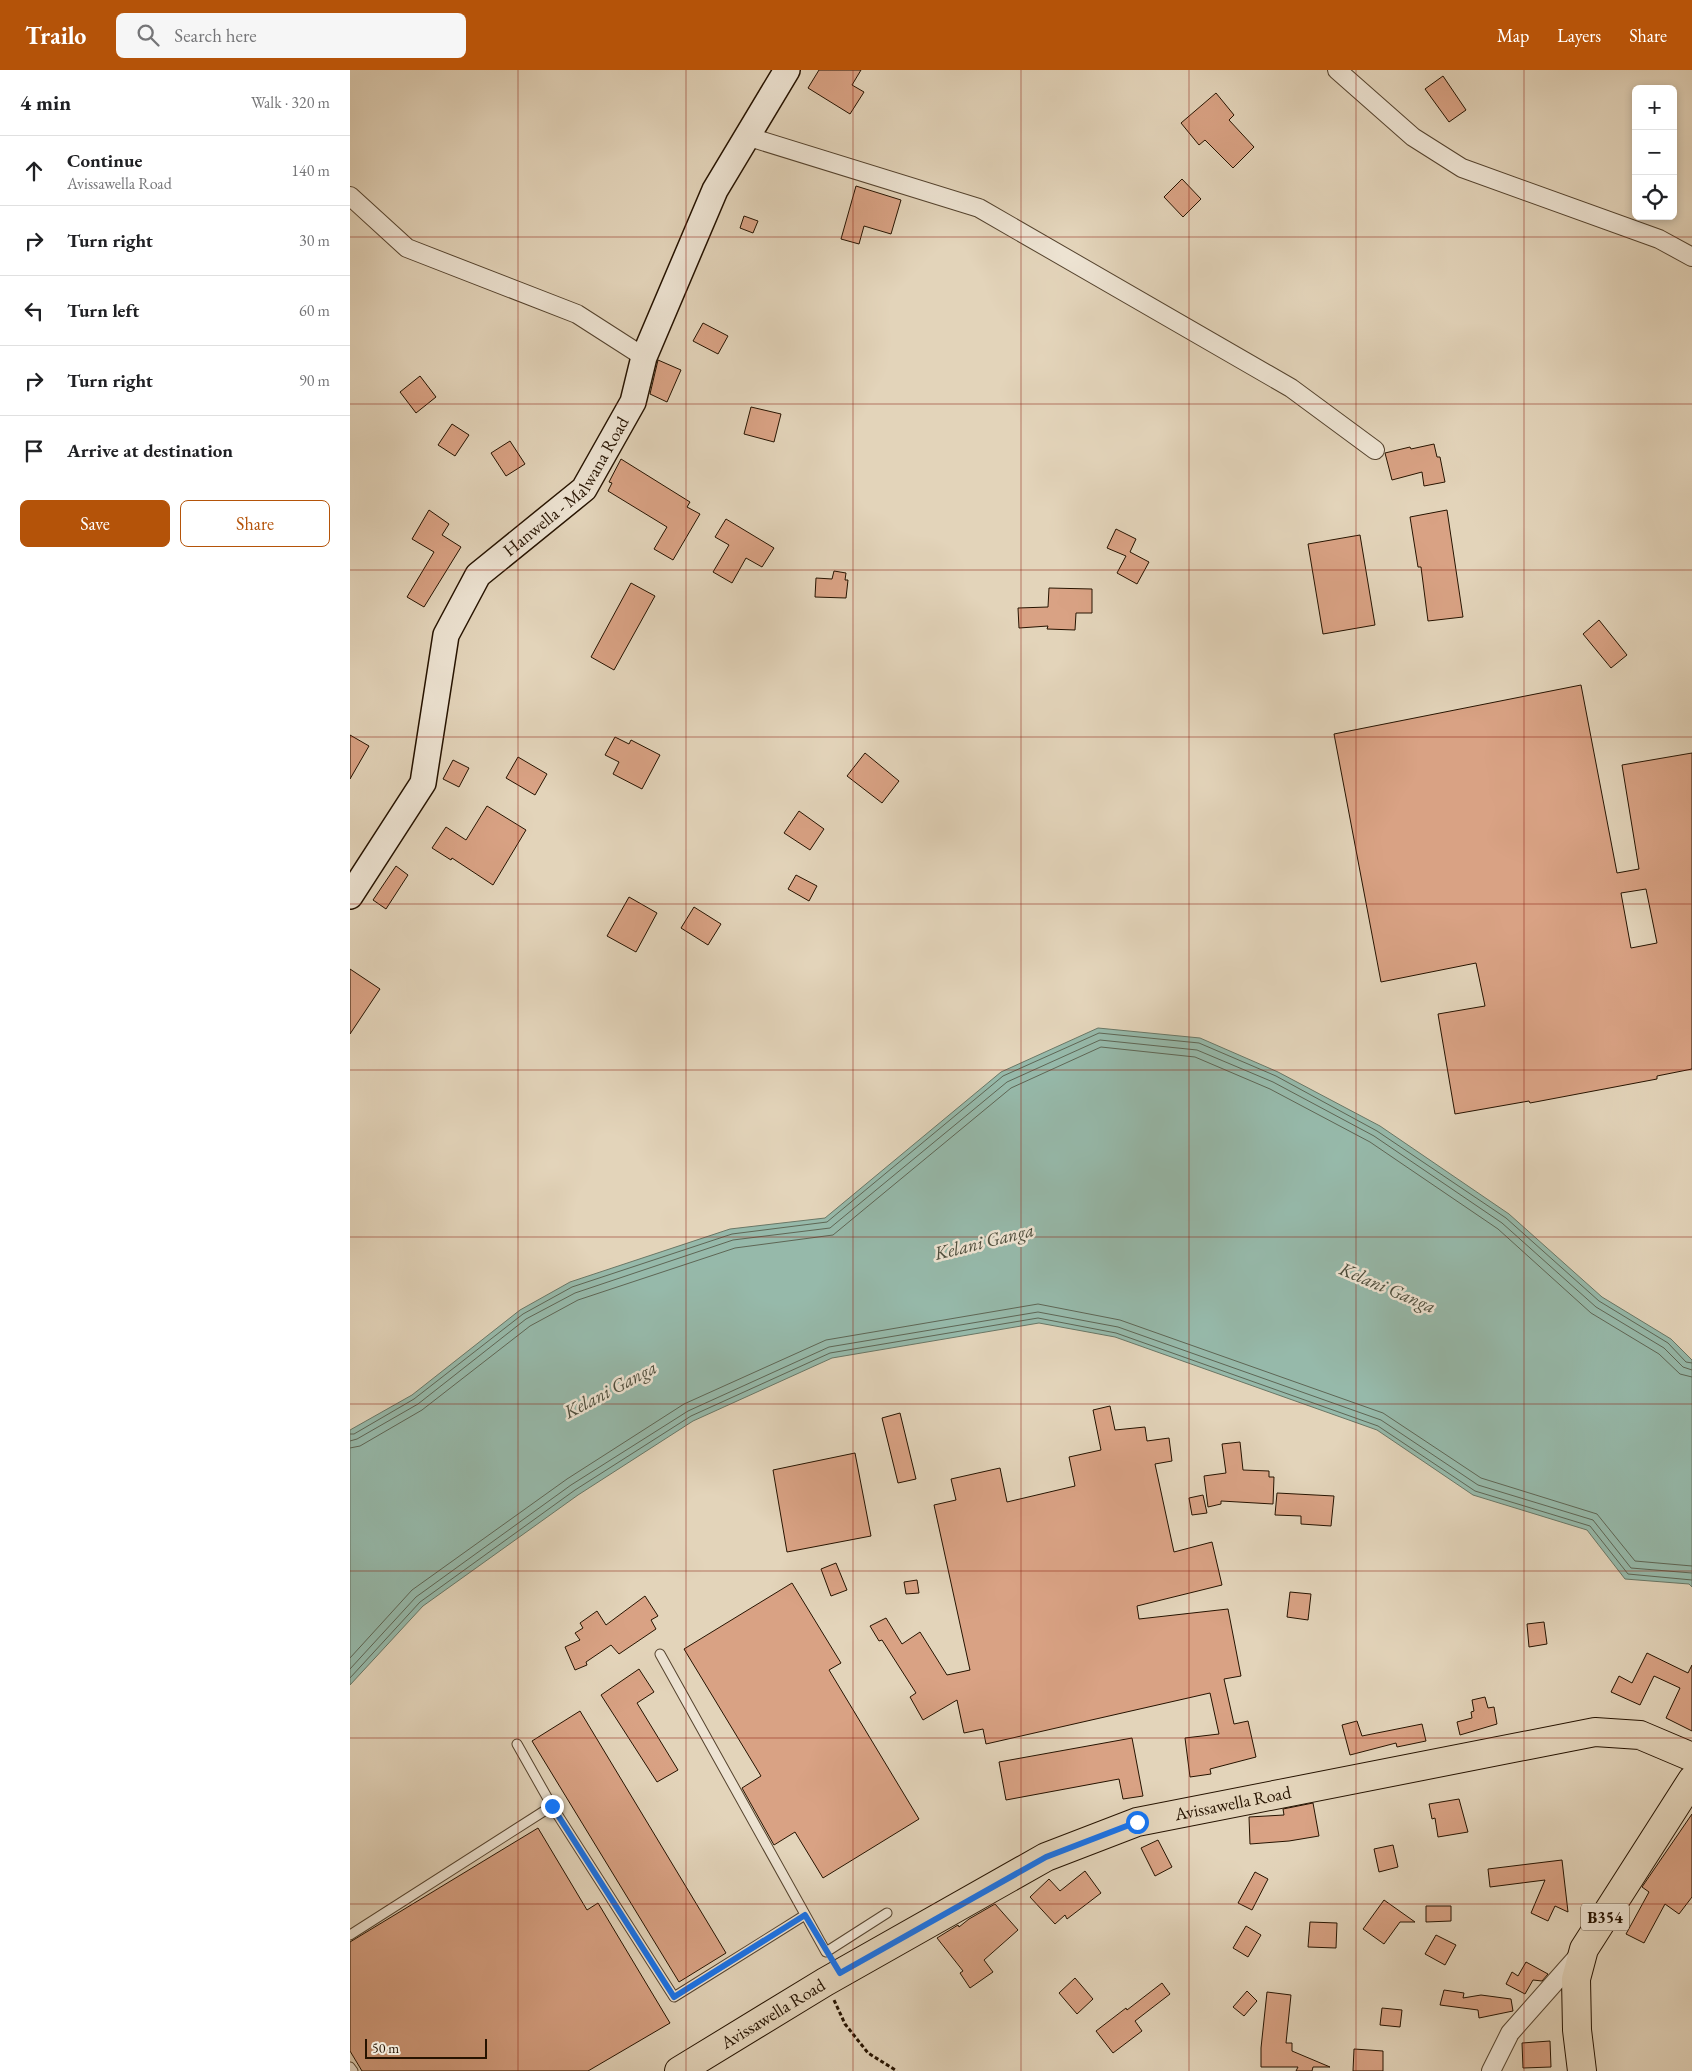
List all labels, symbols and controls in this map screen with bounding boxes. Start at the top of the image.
search box [116,13,466,58]
text: Trailo [25,20,86,51]
icon: search [134,21,162,49]
text: Search here [174,23,257,48]
text: Map [1497,24,1529,47]
text: Layers [1557,24,1601,47]
text: Share [1629,24,1667,47]
map controls [1632,85,1677,220]
button: + [1632,85,1677,130]
text: 4 min [20,89,71,116]
text: Walk · 320 m [251,92,330,113]
button: − [1632,130,1677,175]
text: Continue [67,148,142,173]
icon: ahead [20,157,48,185]
text: 140 m [291,160,330,181]
text: Avissawella Road [67,173,172,194]
button: locate [1632,175,1677,220]
icon: right [20,227,48,255]
text: Turn right [67,228,153,253]
text: 30 m [299,230,330,251]
icon: left [20,297,48,325]
text: Turn left [67,298,139,323]
text: 60 m [299,300,330,321]
icon: right [20,367,48,395]
text: Turn right [67,368,153,393]
text: 90 m [299,370,330,391]
street label: Hanwella - Malwana Road [498,411,634,561]
icon: arrive [20,437,48,465]
text: Arrive at destination [67,438,233,463]
button: Save [20,500,170,547]
button: Share [180,500,330,547]
water label: Kelani Ganga [931,1217,1037,1266]
water label: Kelani Ganga [1335,1256,1440,1319]
water label: Kelani Ganga [558,1354,661,1425]
street label: Avissawella Road [1172,1780,1294,1826]
route end [541,1795,564,1818]
route start [1126,1811,1149,1834]
road number: B354 [1581,1904,1629,1930]
street label: Avissawella Road [715,1972,830,2054]
scale bar [365,2036,488,2059]
text: 50 m [372,2039,399,2057]

